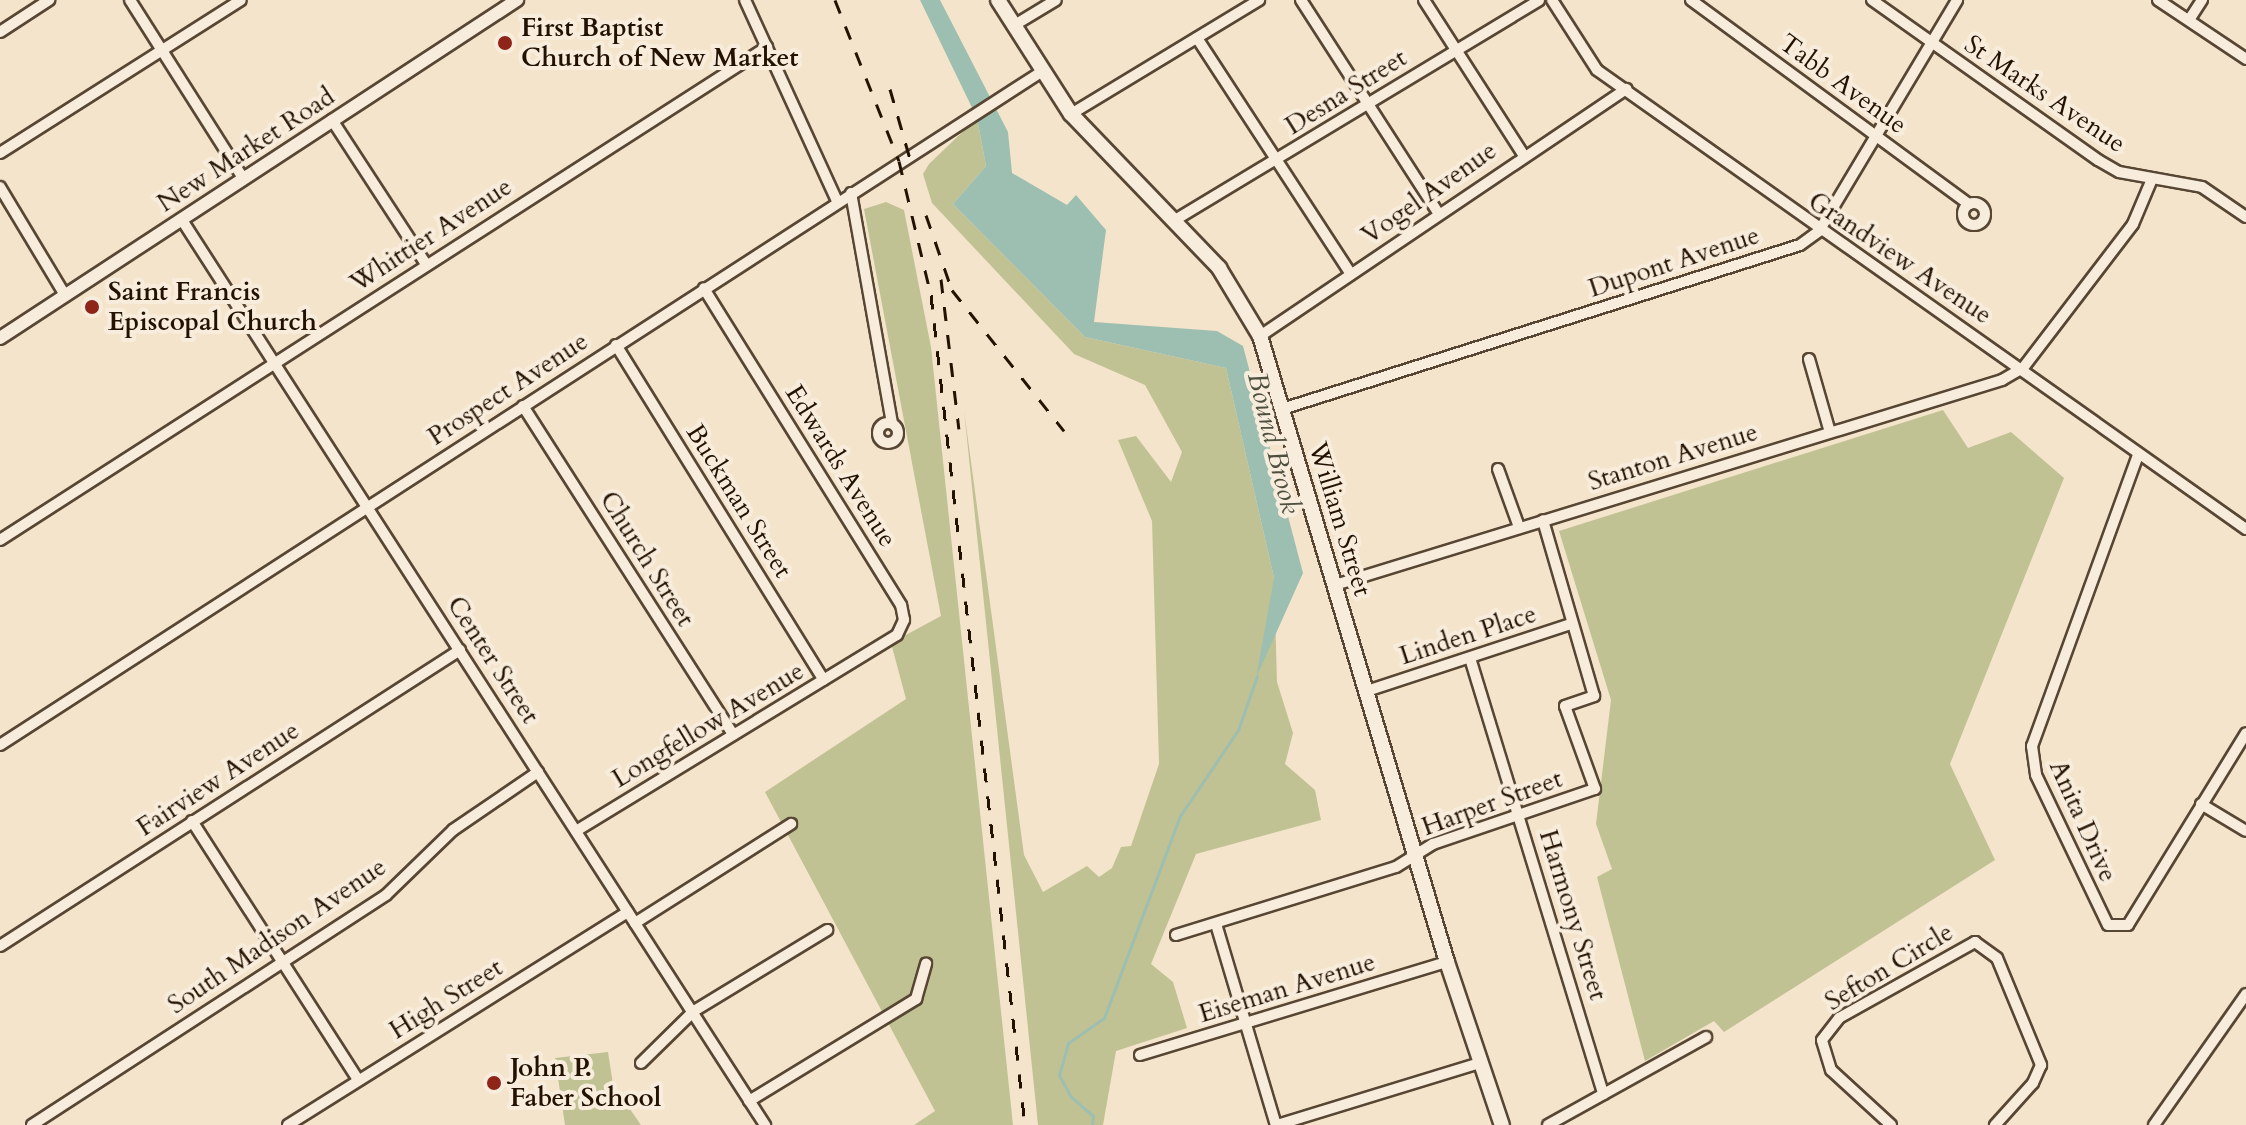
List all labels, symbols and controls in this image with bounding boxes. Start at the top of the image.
place label: First Baptist Church of New Market [521,12,799,74]
street label: Tabb Avenue [1773,27,1913,141]
street label: St Marks Avenue [1959,29,2131,159]
marker: First Baptist Church of New Market [496,34,514,52]
street label: Desna Street [1280,42,1412,142]
street label: New Market Road [152,81,340,219]
street label: Vogel Avenue [1356,135,1502,251]
street label: Whittier Avenue [344,171,518,299]
street label: Grandview Avenue [1802,185,1998,331]
street label: Dupont Avenue [1585,220,1763,304]
place label: Saint Francis Episcopal Church [108,276,317,338]
marker: Saint Francis Episcopal Church [83,298,101,316]
street label: Prospect Avenue [422,326,594,452]
water label: Bound Brook [1240,369,1308,517]
street label: Edwards Avenue [779,379,903,553]
street label: Stanton Avenue [1584,416,1762,498]
street label: Buckman Street [679,418,799,584]
street label: William Street [1302,438,1378,600]
street label: Church Street [593,486,701,632]
street label: Center Street [440,590,546,730]
street label: Linden Place [1396,598,1540,672]
street label: Longfellow Avenue [606,655,810,795]
street label: Fairview Avenue [131,715,305,843]
street label: Anita Drive [2042,755,2124,887]
street label: Harper Street [1418,763,1566,843]
street label: Harmony Street [1532,826,1614,1004]
street label: South Madison Avenue [162,851,392,1021]
street label: Sefton Circle [1819,917,1959,1017]
street label: Eiseman Avenue [1195,946,1379,1030]
street label: High Street [384,952,508,1046]
place label: John P. Faber School [510,1052,661,1114]
marker: John P. Faber School [485,1074,503,1092]

